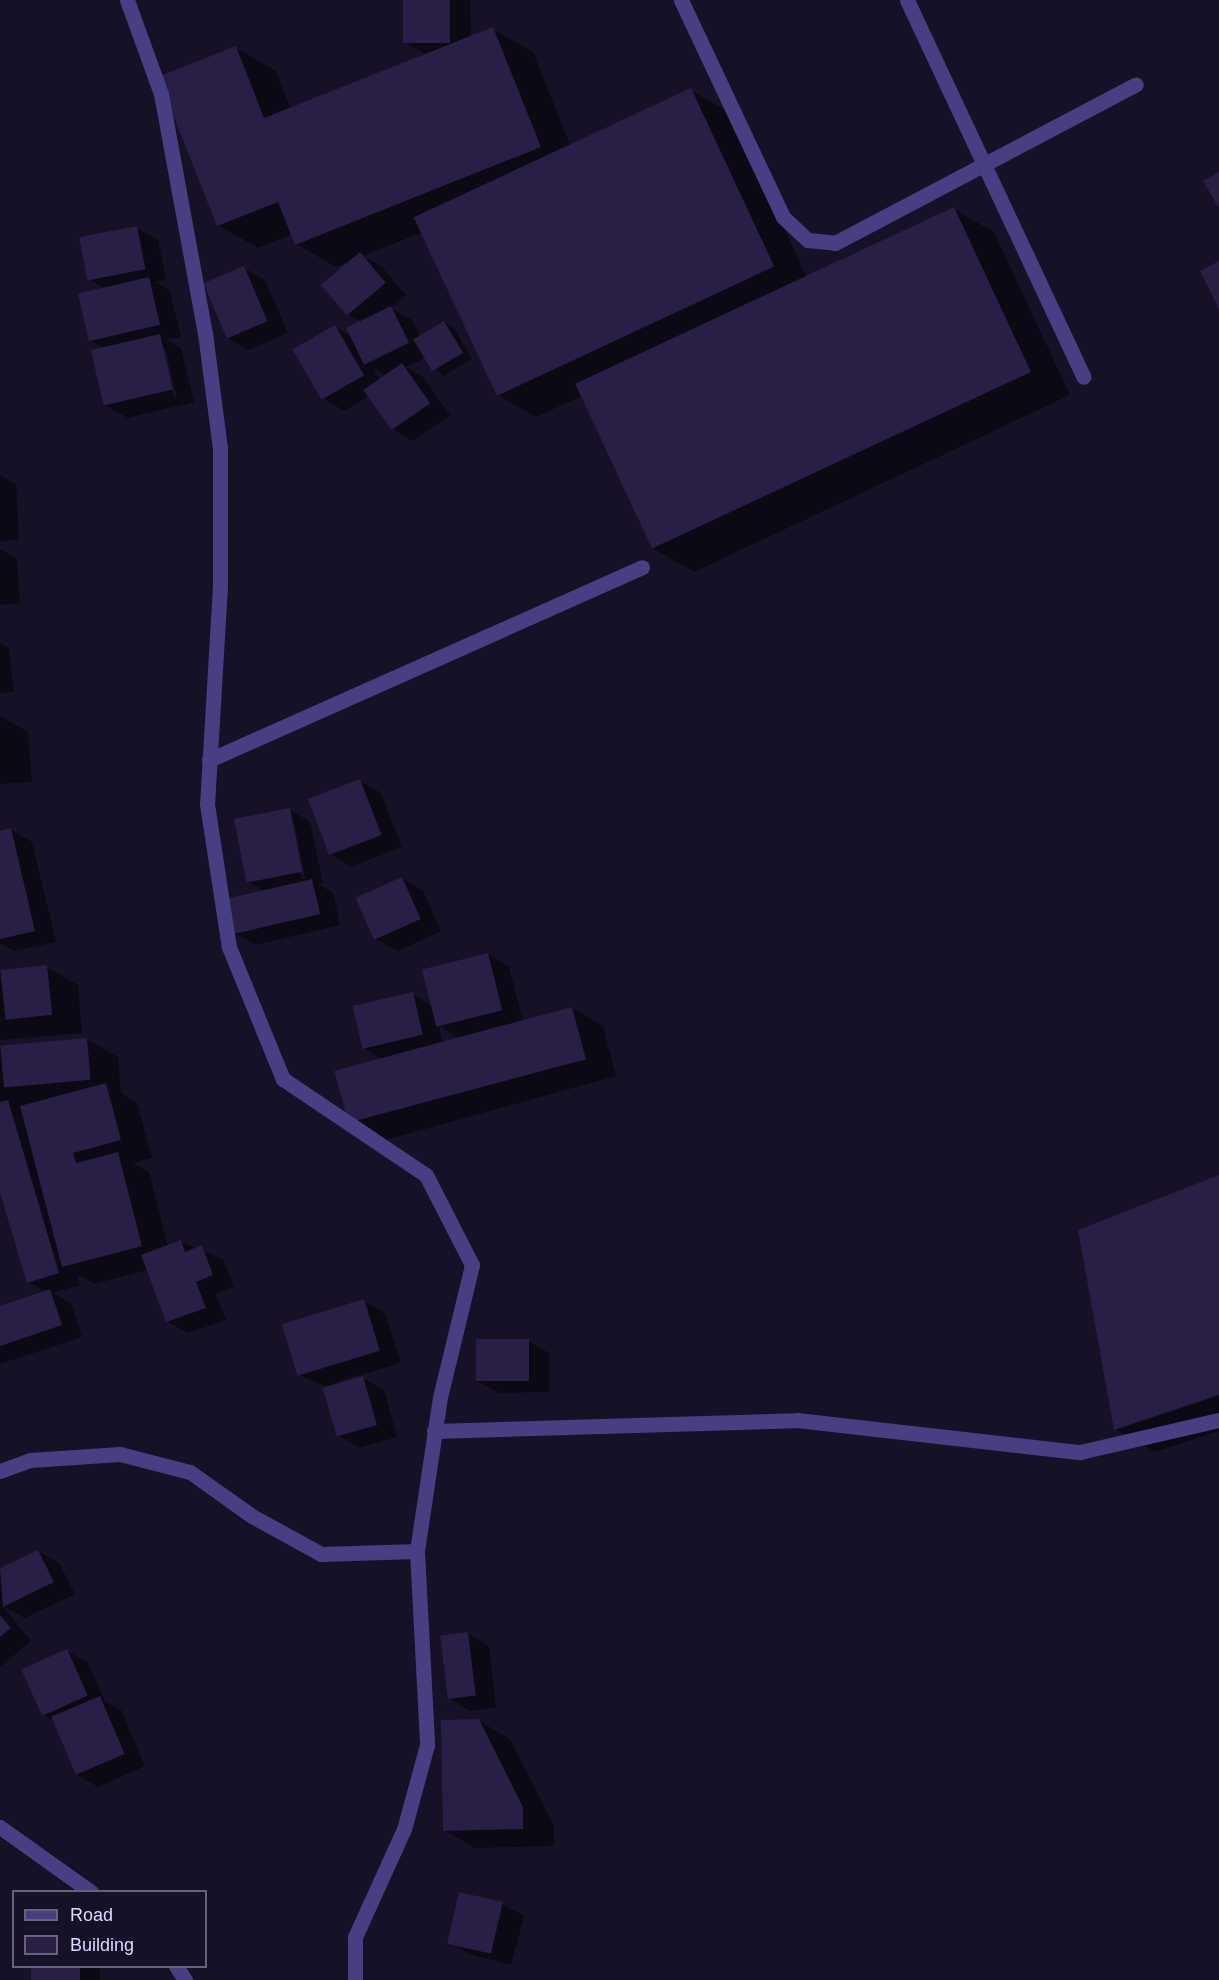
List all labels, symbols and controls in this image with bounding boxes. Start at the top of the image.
legend [12,1890,207,1968]
text: Road [70,1905,113,1925]
text: Building [70,1935,134,1955]

